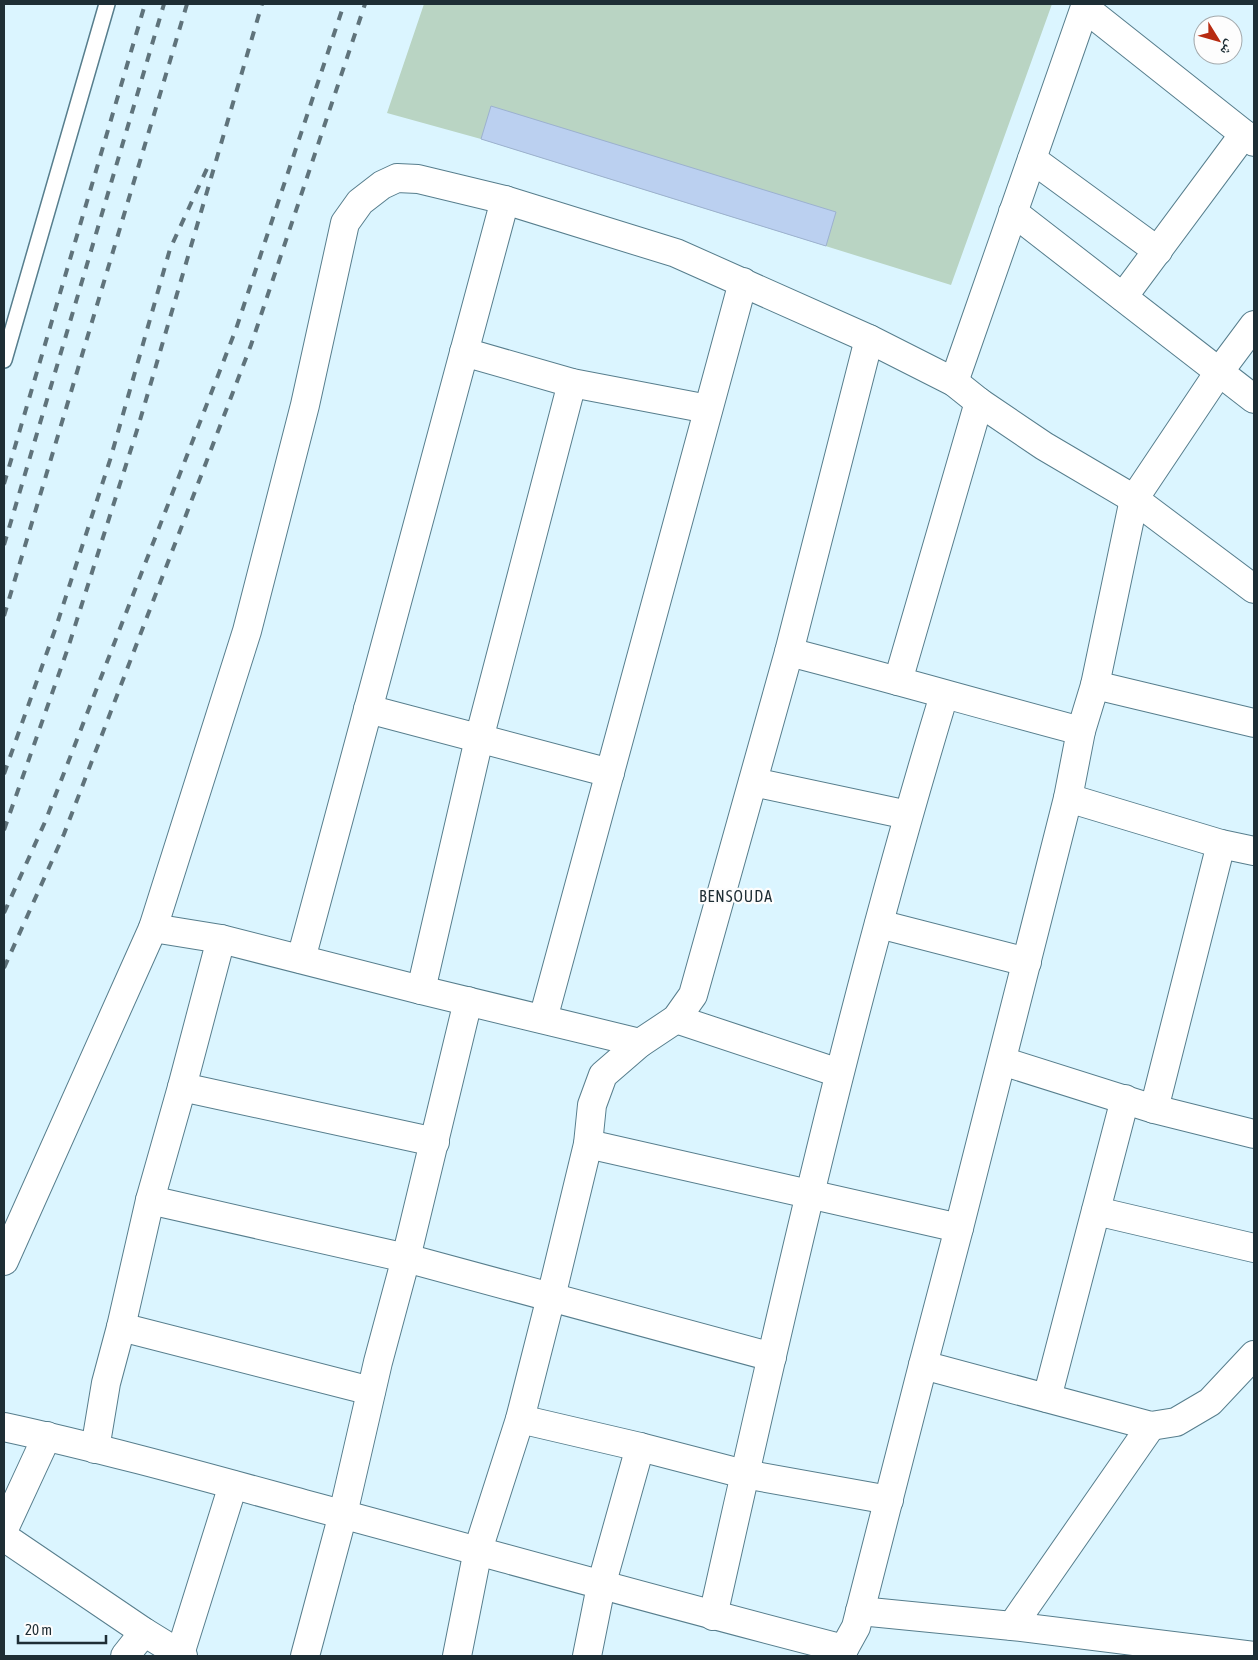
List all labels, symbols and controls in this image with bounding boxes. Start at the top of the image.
north arrow [1193,15,1243,65]
text: ش [1217,36,1239,59]
district label: BENSOUDA [699,887,773,905]
scale bar [18,1612,105,1644]
text: 20 m [25,1621,52,1638]

